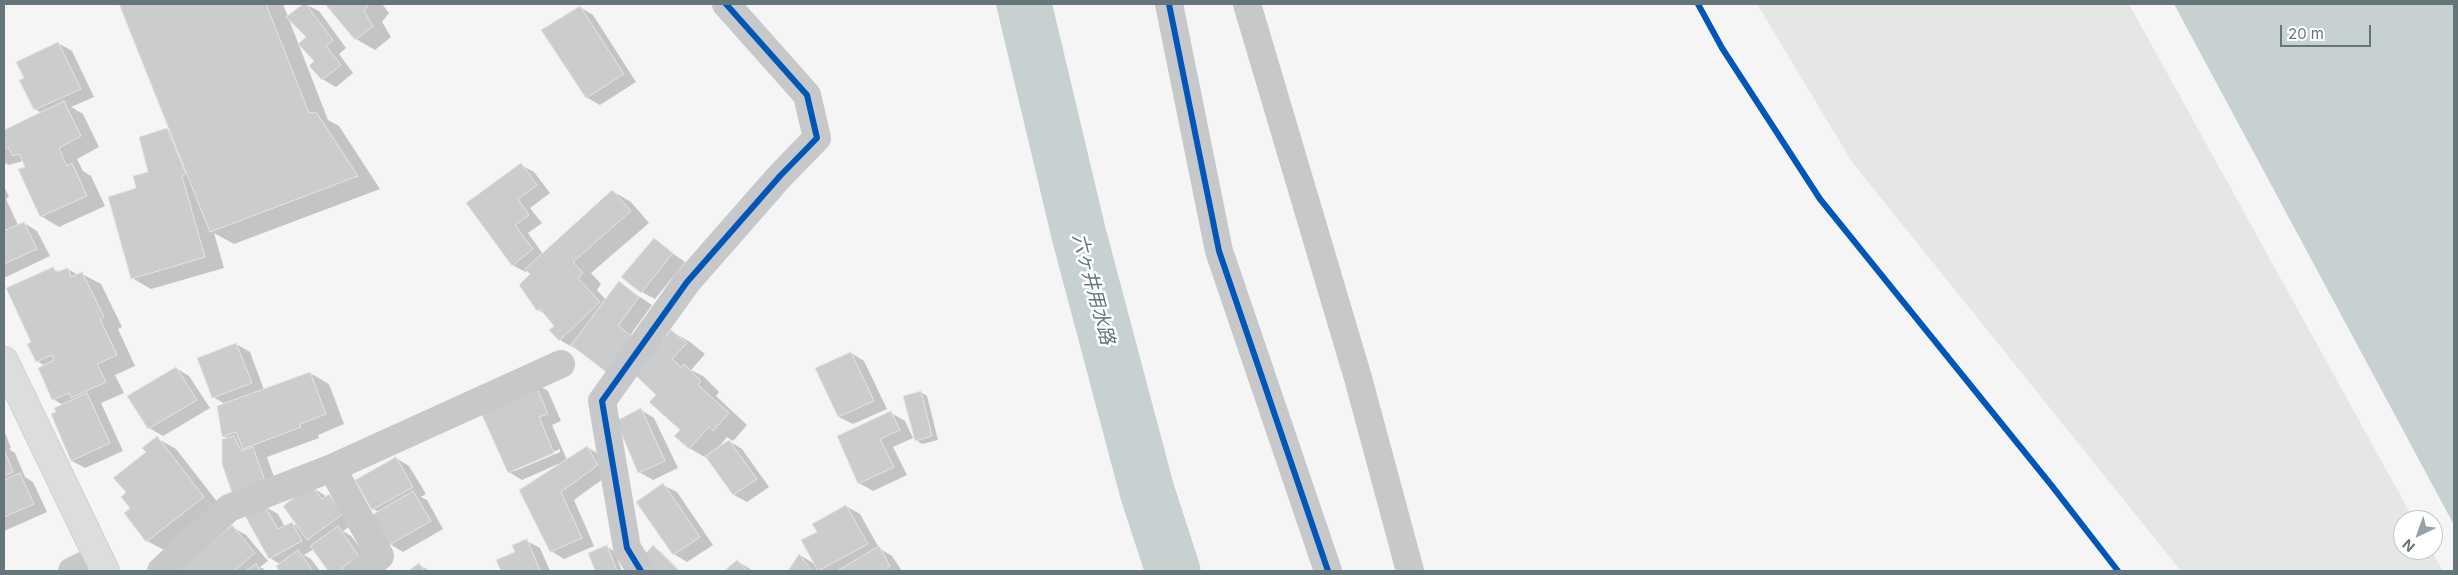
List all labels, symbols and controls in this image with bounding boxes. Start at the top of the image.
scale bar [2283,15,2374,47]
text: 20 m [2288,24,2324,43]
water label: 六ヶ井用水路 [1067,231,1119,347]
north arrow [2393,510,2443,560]
text: N [2399,536,2418,556]

